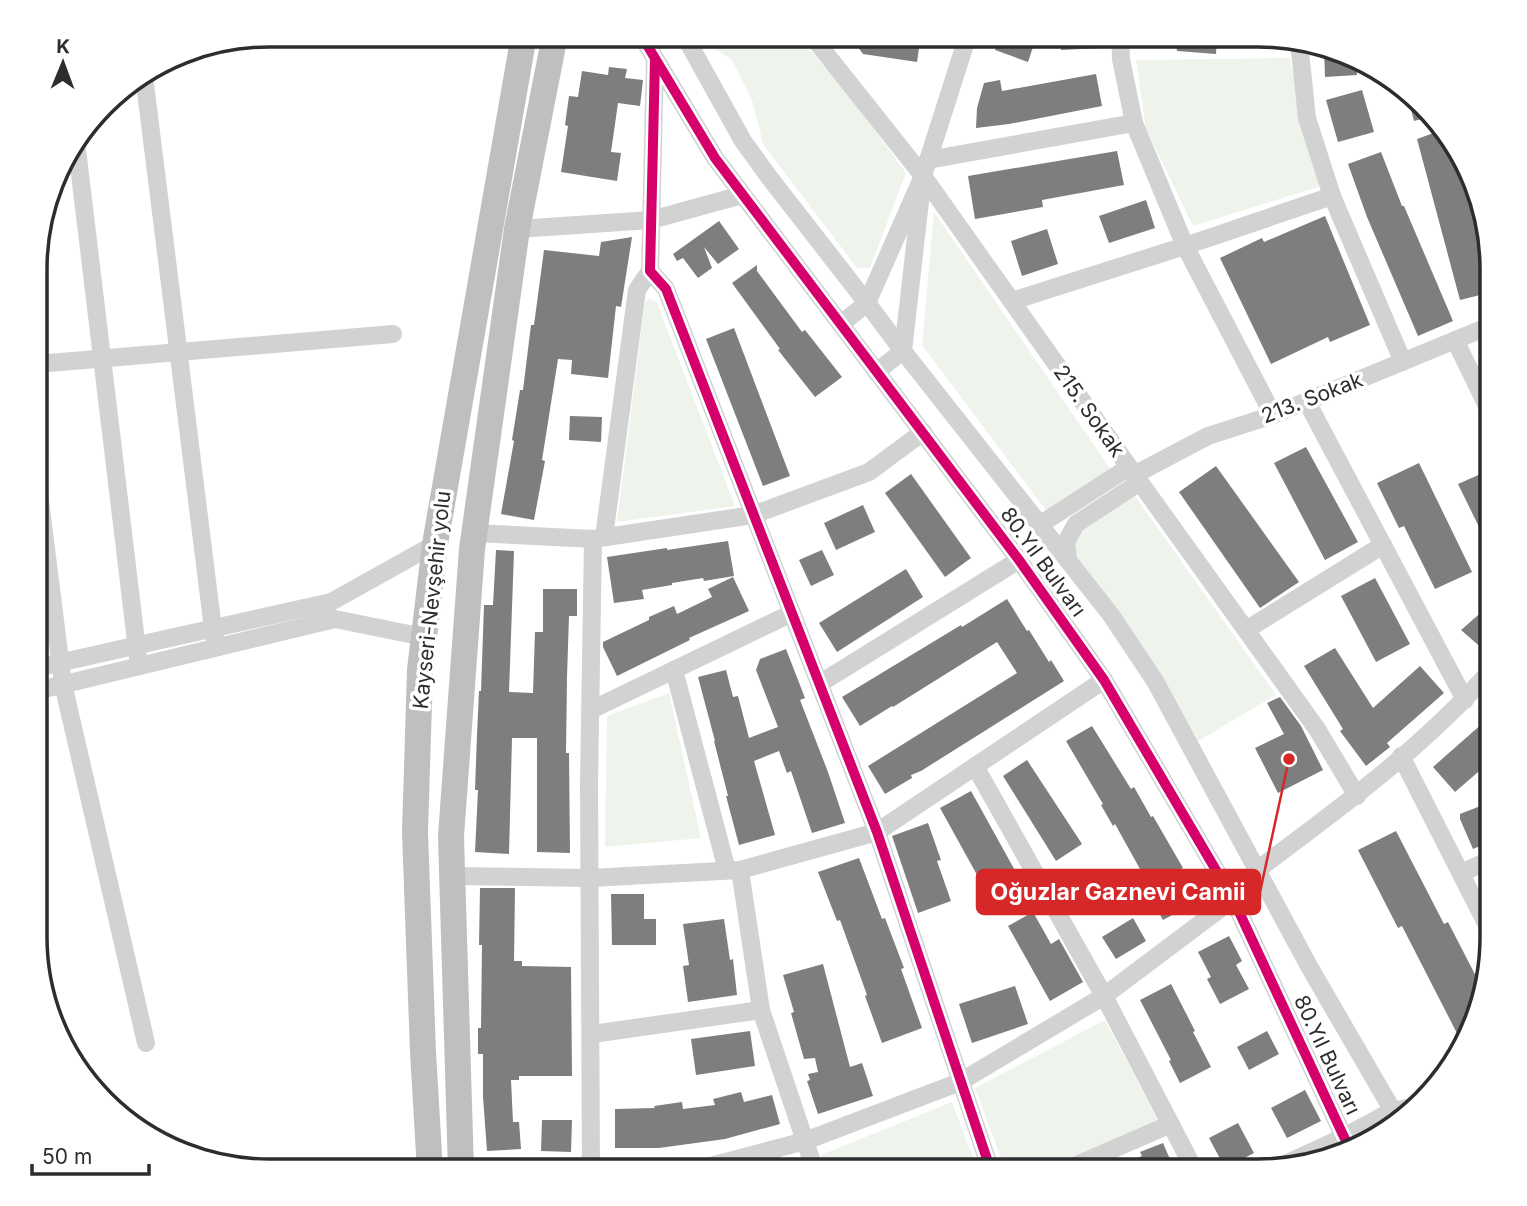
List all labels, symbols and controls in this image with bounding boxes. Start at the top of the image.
north arrow [28,28,98,98]
text: K [56,35,71,58]
street label: 215. Sokak [1049,360,1130,462]
street label: 213. Sokak [1258,367,1367,428]
street label: Kayseri-Nevşehir yolu [408,490,455,710]
street label: 80.Yıl Bulvarı [995,502,1091,621]
callout: Oğuzlar Gaznevi Camii [977,870,1260,914]
text: Oğuzlar Gaznevi Camii [991,878,1245,906]
street label: 80.Yıl Bulvarı [1289,991,1366,1119]
scale bar [32,1132,149,1176]
text: 50 m [42,1144,92,1169]

